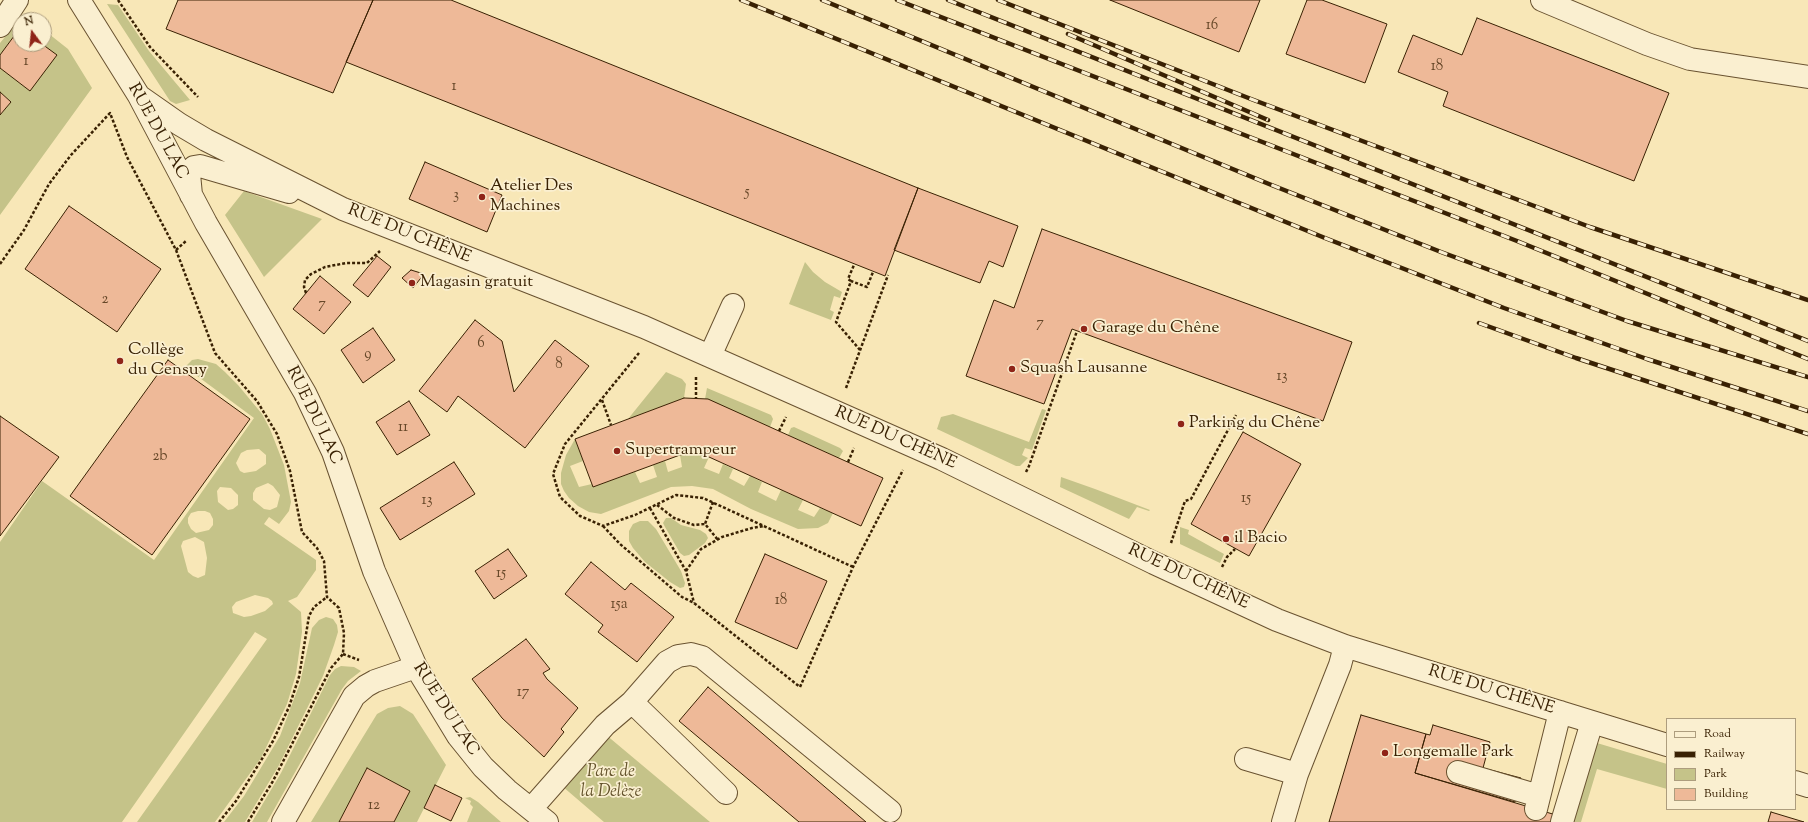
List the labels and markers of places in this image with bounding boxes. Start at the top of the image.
place label: Atelier Des Machines [490,177,573,217]
marker: Atelier Des Machines [477,192,487,202]
place label: Magasin gratuit [420,273,533,293]
marker: Magasin gratuit [407,278,417,288]
place label: Garage du Chêne [1092,319,1219,339]
marker: Garage du Chêne [1079,324,1089,334]
place label: Collège du Censuy [128,341,207,381]
marker: Collège du Censuy [115,356,125,366]
place label: Squash Lausanne [1020,359,1147,379]
marker: Squash Lausanne [1007,364,1017,374]
place label: Parking du Chêne [1189,414,1320,434]
marker: Parking du Chêne [1176,419,1186,429]
place label: Supertrampeur [625,441,736,461]
marker: Supertrampeur [612,446,622,456]
place label: il Bacio [1234,529,1287,549]
marker: il Bacio [1221,534,1231,544]
place label: Longemalle Park [1393,743,1514,763]
marker: Longemalle Park [1380,748,1390,758]

